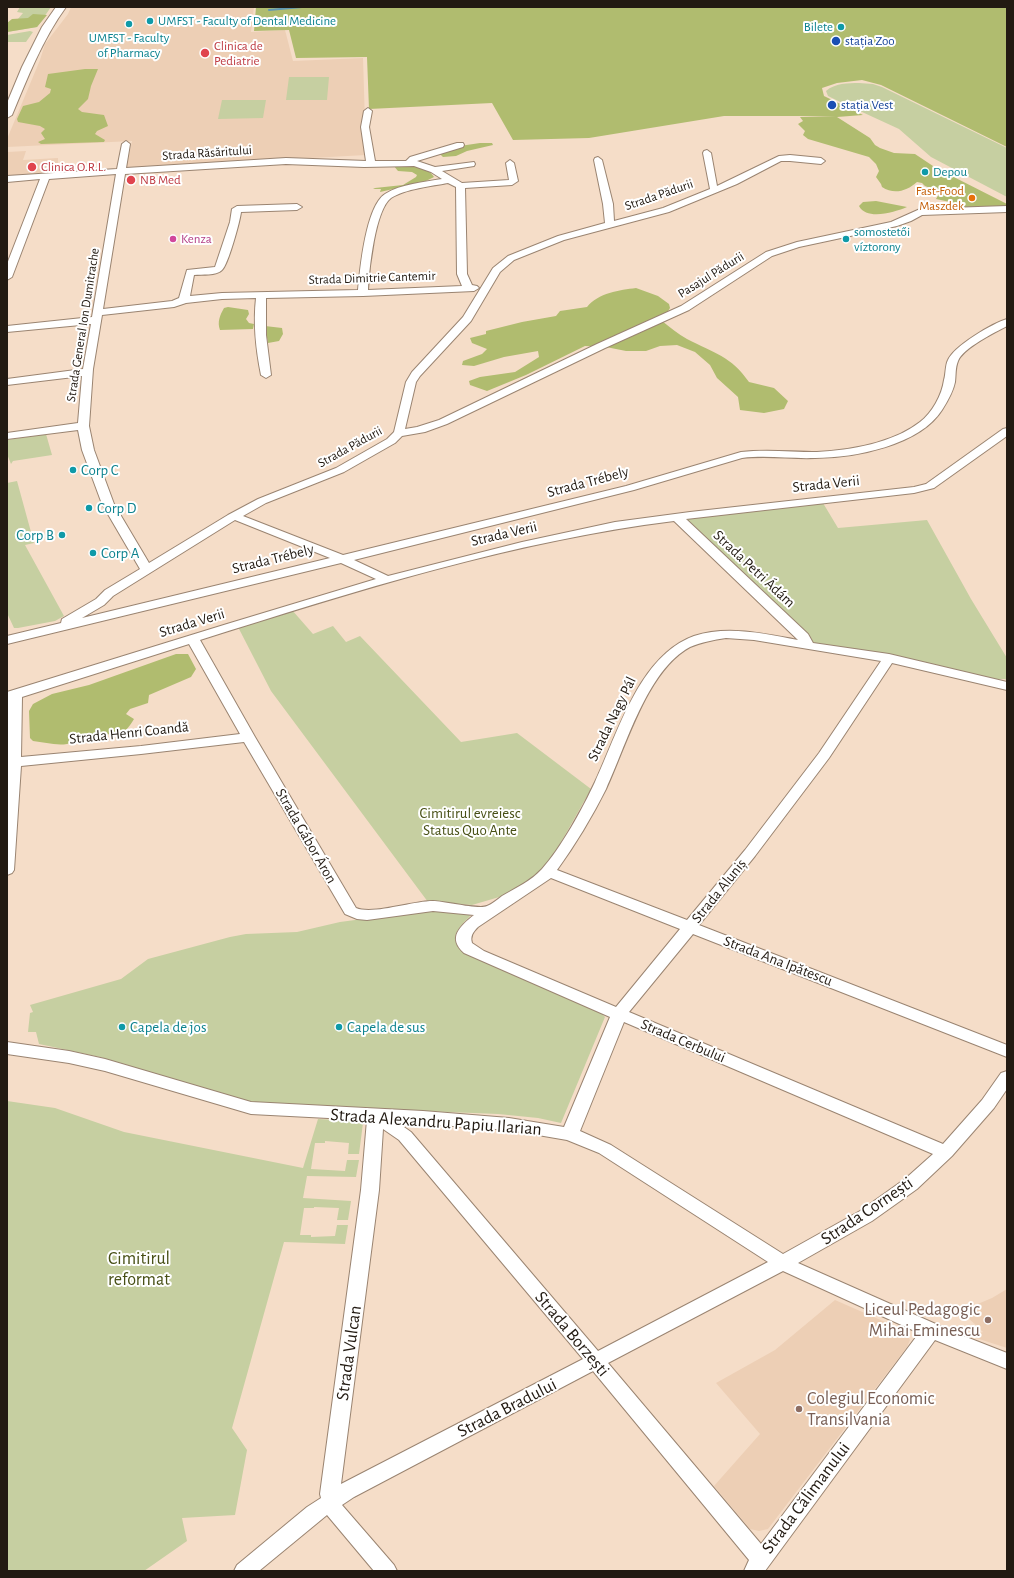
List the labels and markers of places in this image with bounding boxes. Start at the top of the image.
place label: UMFST - Faculty of Dental Medicine [158,13,336,29]
marker: UMFST - Faculty of Dental Medicine [145,16,155,26]
marker: UMFST - Faculty of Pharmacy [124,19,134,29]
place label: Bilete [804,19,833,35]
marker: Bilete [836,22,846,32]
place label: UMFST - Faculty of Pharmacy [89,30,169,61]
place label: stația Zoo [845,33,895,49]
marker: stația Zoo [830,35,842,47]
place label: Clinica de Pediatrie [214,38,263,69]
marker: Clinica de Pediatrie [199,47,211,59]
place label: stația Vest [841,97,893,113]
marker: stația Vest [826,99,838,111]
place label: Clinica O.R.L. [41,159,106,175]
marker: Clinica O.R.L. [26,161,38,173]
place label: Depou [933,164,967,180]
marker: Depou [920,167,930,177]
place label: NB Med [140,172,181,188]
marker: NB Med [125,174,137,186]
place label: Fast-Food Maszdek [916,183,964,214]
marker: Fast-Food Maszdek [967,193,977,203]
place label: somostetői víztorony [854,224,910,255]
place label: Kenza [181,231,212,247]
marker: Kenza [168,234,178,244]
marker: somostetői víztorony [841,234,851,244]
place label: Corp C [81,461,118,479]
marker: Corp C [68,465,78,475]
place label: Corp D [97,499,136,517]
marker: Corp D [84,503,94,513]
place label: Corp B [16,526,54,544]
marker: Corp B [57,530,67,540]
place label: Corp A [101,544,139,562]
marker: Corp A [88,548,98,558]
place label: Capela de jos [130,1018,206,1036]
place label: Capela de sus [347,1018,425,1036]
marker: Capela de jos [117,1022,127,1032]
marker: Capela de sus [334,1022,344,1032]
place label: Liceul Pedagogic Mihai Eminescu [864,1299,980,1342]
marker: Liceul Pedagogic Mihai Eminescu [983,1315,993,1325]
place label: Colegiul Economic Transilvania [807,1388,935,1430]
marker: Colegiul Economic Transilvania [794,1404,804,1414]

